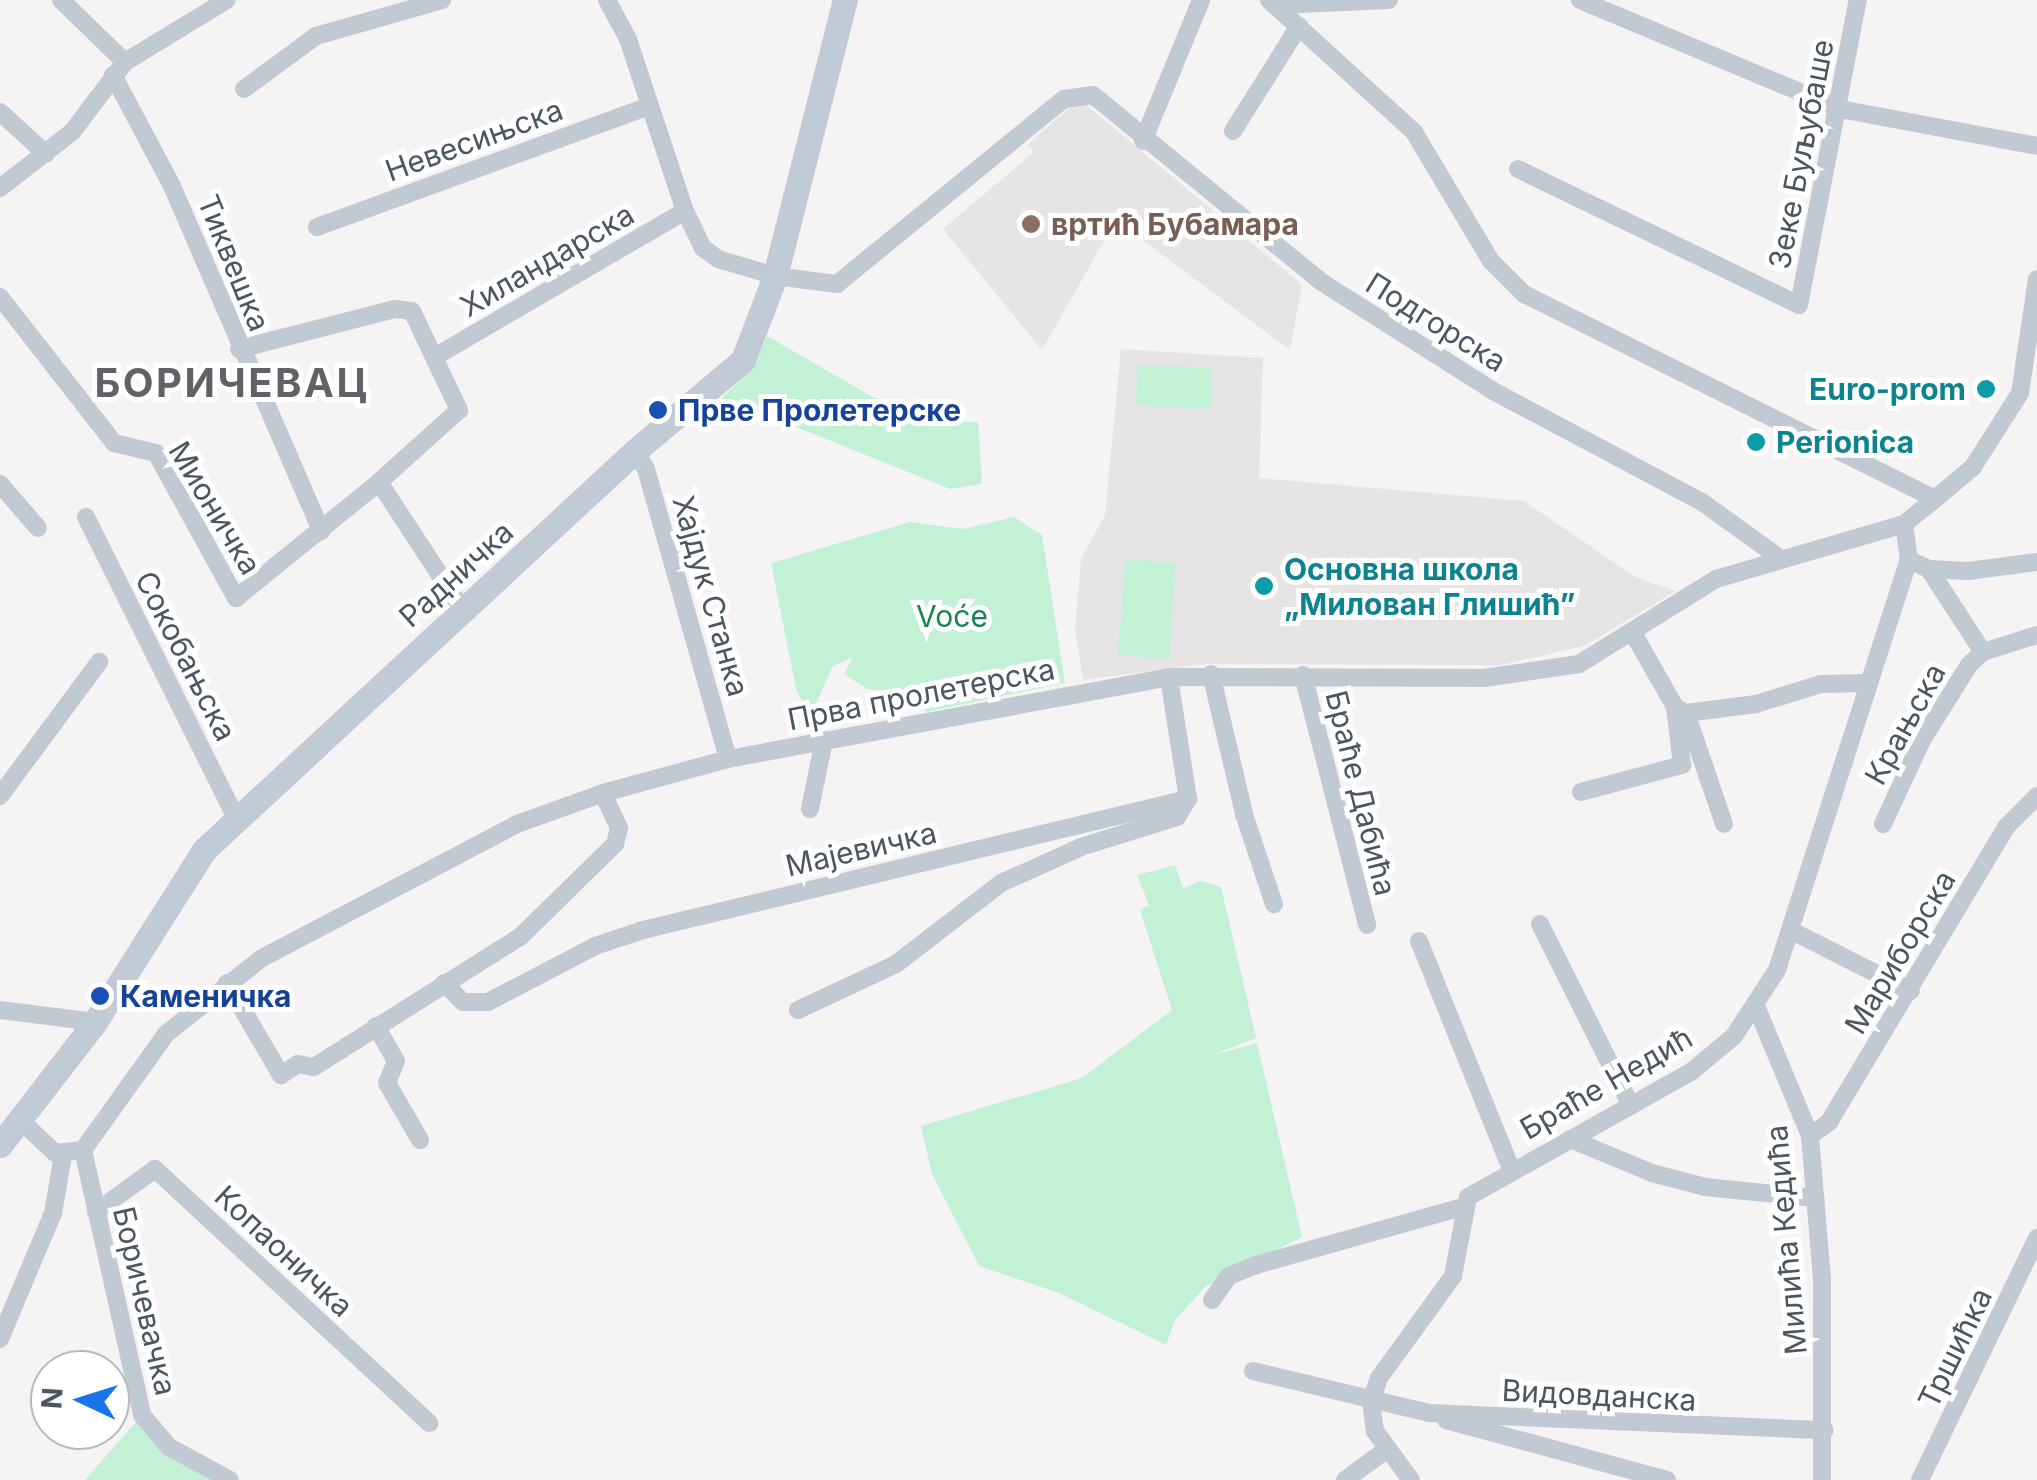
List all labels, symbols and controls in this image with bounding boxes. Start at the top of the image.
street label: Зеке Буљубаше [1761,36,1841,272]
street label: Невесињска [380,91,568,189]
street label: Тиквешка [190,190,278,336]
street label: Хиландарска [454,196,640,324]
place label: вртић Бубамара [1051,206,1299,242]
marker: вртић Бубамара [1020,213,1042,235]
street label: Подгорска [1359,265,1513,379]
district label: БОРИЧЕВАЦ [94,359,370,407]
place label: Euro-prom [1809,371,1966,407]
marker: Euro-prom [1975,378,1997,400]
place label: Прве Пролетерске [678,392,961,428]
marker: Прве Пролетерске [647,399,669,421]
place label: Perionica [1776,424,1914,460]
marker: Perionica [1745,431,1767,453]
street label: Мионичка [161,435,269,581]
street label: Хајдук Станка [665,492,757,700]
street label: Радничка [392,514,520,634]
place label: Основна школа „Милован Глишић” [1284,551,1576,622]
street label: Сокобањска [128,565,244,747]
marker: Основна школа „Милован Глишић” [1253,575,1275,597]
park label: Voće [916,598,988,634]
street label: Прва пролетерска [784,650,1058,738]
street label: Крањска [1857,657,1953,791]
street label: Браће Дабића [1318,687,1404,899]
street label: Мајевичка [782,814,940,884]
street label: Мариборска [1837,864,1963,1040]
place label: Каменичка [120,978,292,1014]
marker: Каменичка [89,985,111,1007]
street label: Браће Недић [1514,1019,1698,1147]
street label: Милића Кедића [1758,1124,1814,1356]
street label: Копаоничка [208,1178,360,1324]
street label: Боричевачка [106,1203,184,1399]
street label: Тршићка [1910,1282,2000,1414]
north arrow [30,1350,130,1450]
street label: Видовданска [1501,1372,1697,1418]
text: N [34,1386,70,1410]

